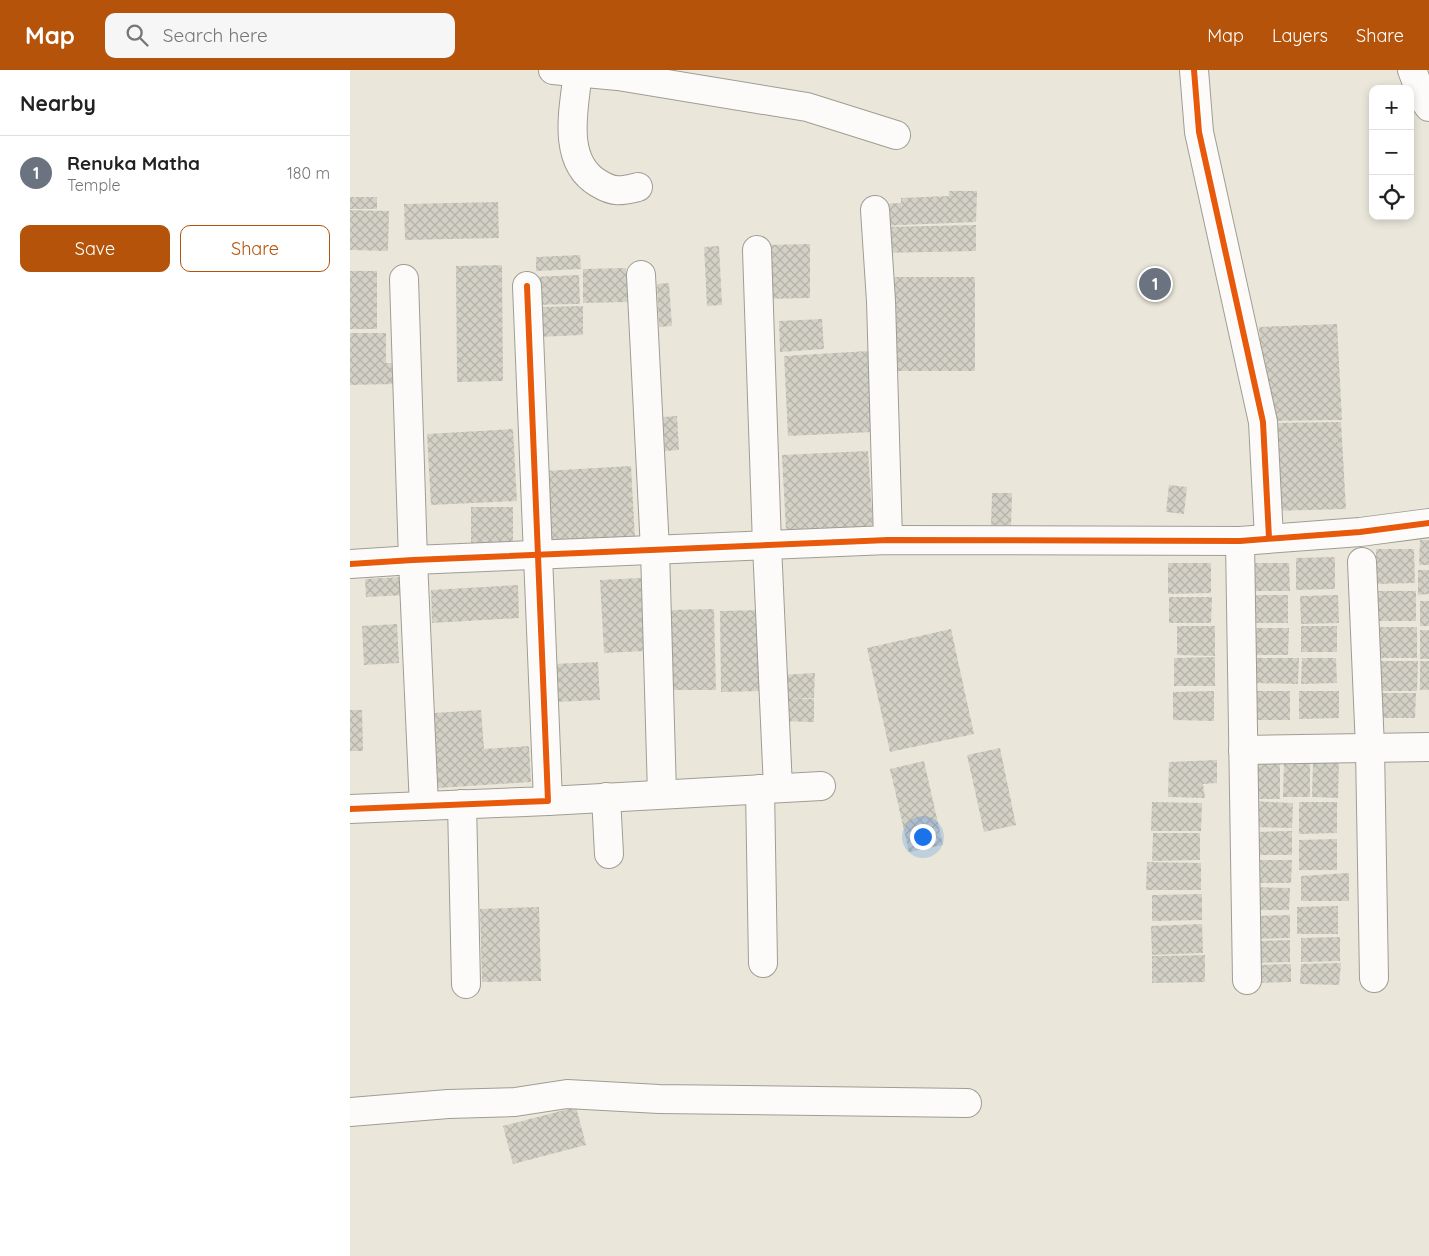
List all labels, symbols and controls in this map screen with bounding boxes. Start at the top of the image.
search box [105,13,455,58]
text: Map [25,20,75,50]
icon: search [123,21,151,49]
text: Search here [163,23,268,47]
text: Map [1207,24,1244,47]
text: Layers [1272,24,1328,47]
text: Share [1356,24,1404,47]
map controls [1369,85,1414,220]
button: + [1369,85,1414,130]
text: Nearby [20,90,96,116]
button: − [1369,130,1414,175]
text: Renuka Matha [67,151,200,175]
text: 1 [33,163,39,183]
text: 180 m [287,163,330,183]
text: Temple [67,175,121,195]
button: locate [1369,175,1414,220]
button: Save [20,225,170,272]
button: Share [180,225,330,272]
pin: 1 [1139,265,1171,303]
your location [910,824,936,850]

